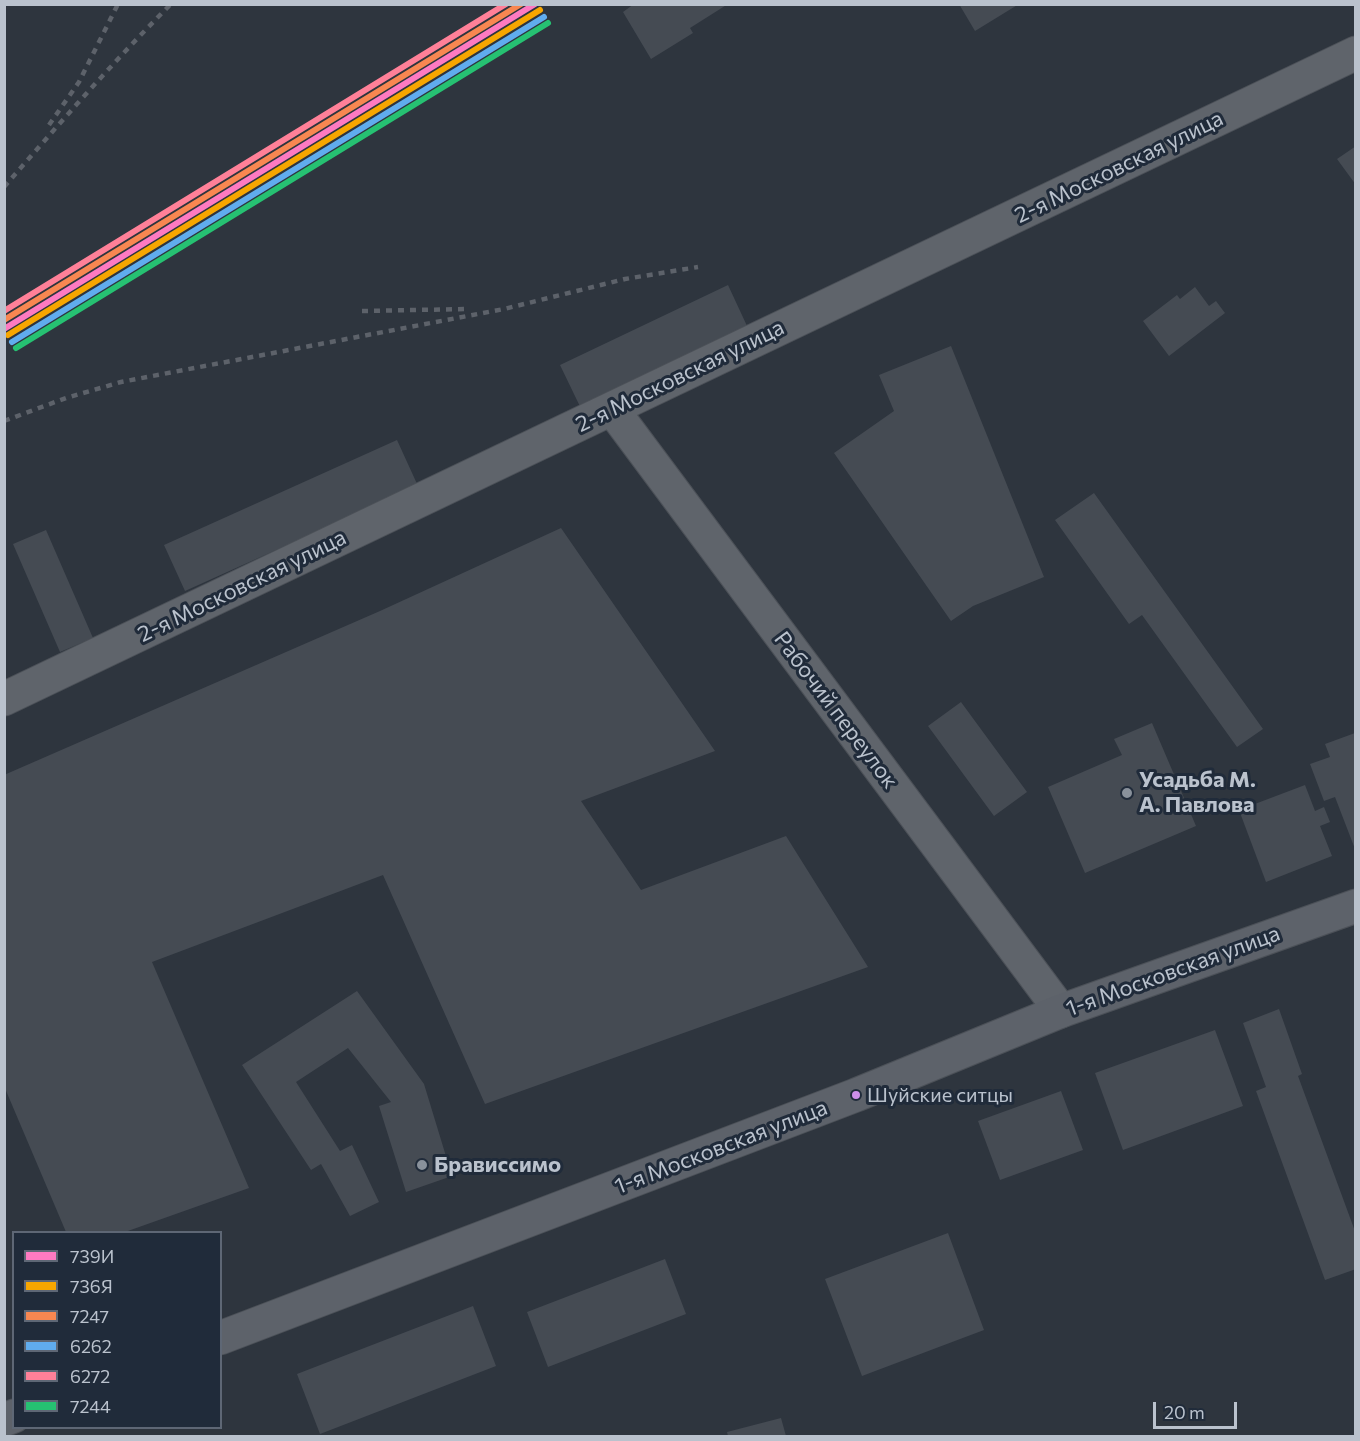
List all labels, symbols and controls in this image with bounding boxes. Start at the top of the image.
street label: 2-я Московская улица [1011,105,1227,229]
street label: 2-я Московская улица [572,314,788,438]
street label: 2-я Московская улица [134,524,350,648]
street label: Рабочий переулок [768,626,904,794]
place label: Усадьба М. А. Павлова [1139,767,1256,818]
marker: Усадьба М. А. Павлова [1120,786,1134,800]
street label: 1-я Московская улица [1062,920,1284,1022]
place label: Шуйские ситцы [867,1083,1013,1107]
marker: Шуйские ситцы [850,1089,862,1101]
street label: 1-я Московская улица [611,1094,831,1200]
place label: Брависсимо [434,1152,561,1178]
marker: Брависсимо [415,1158,429,1172]
legend [12,1231,222,1429]
text: 739И [70,1245,114,1267]
text: 736Я [70,1275,113,1297]
text: 7247 [70,1305,109,1327]
text: 6262 [70,1335,112,1357]
text: 6272 [70,1365,110,1387]
scale bar [1156,1390,1240,1428]
text: 7244 [70,1395,111,1417]
text: 20 m [1164,1401,1205,1423]

